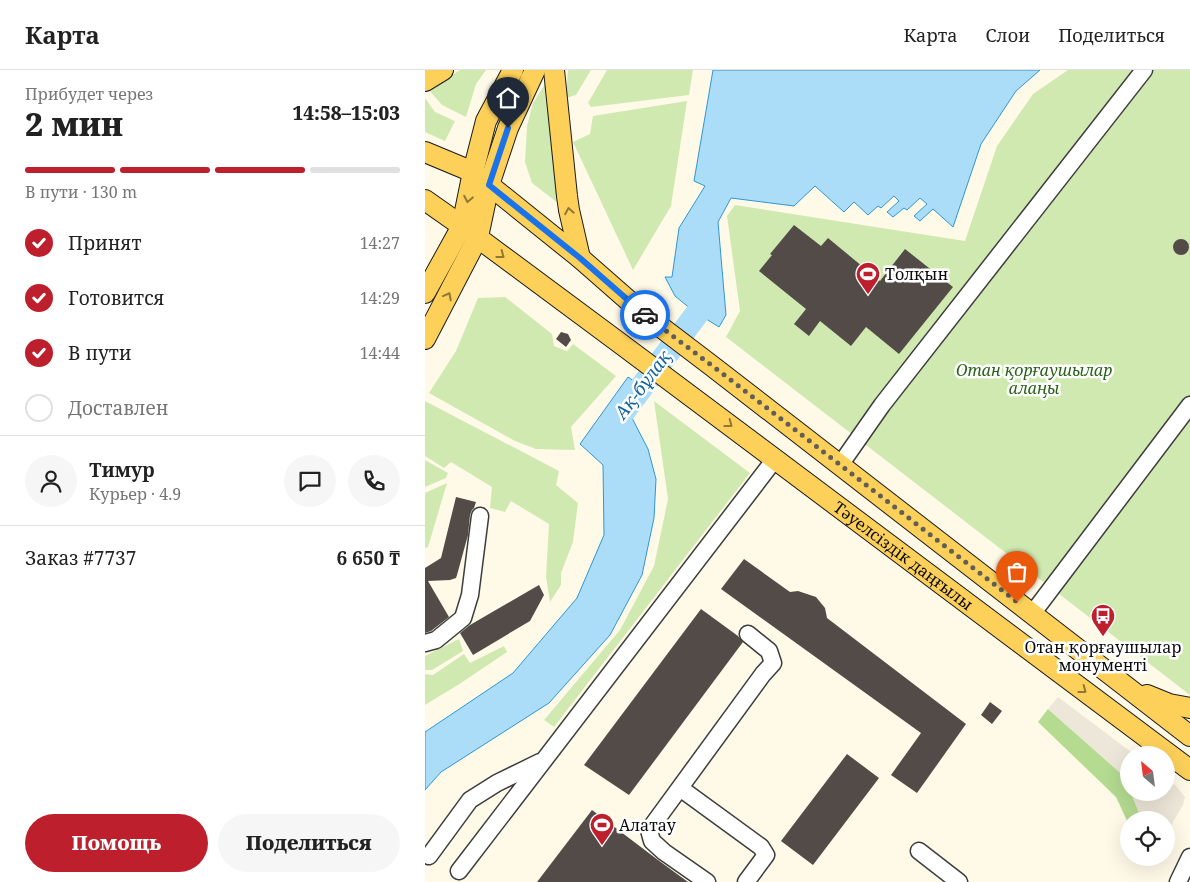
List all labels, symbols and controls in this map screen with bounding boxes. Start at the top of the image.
text: Карта [25,18,100,51]
text: Карта [903,23,958,47]
text: Слои [986,23,1030,47]
text: Поделиться [1058,23,1165,47]
pin [487,77,529,128]
text: Прибудет через [25,83,153,105]
icon: home [494,84,522,112]
text: 14:58–15:03 [292,100,400,126]
text: 2 мин [25,102,123,145]
text: В пути · 130 m [25,181,137,203]
one-way arrow [463,195,473,203]
one-way arrow [565,206,575,215]
icon: check [25,229,53,257]
text: Принят [68,230,142,256]
text: 14:27 [360,232,400,254]
one-way arrow [495,249,504,257]
sports icon: Толқын [855,261,881,295]
place label: Толқын [885,263,948,285]
icon: check [25,284,53,312]
text: Готовится [68,285,164,311]
text: 14:29 [360,287,400,309]
courier [620,290,670,340]
one-way arrow [442,292,452,301]
icon: car [631,301,659,329]
icon: check [25,339,53,367]
text: В пути [68,340,132,366]
text: 14:44 [360,342,400,364]
water label: Ақ-бұлақ [607,345,676,425]
park label: Отан қорғаушылар алаңы [956,359,1112,399]
text: Доставлен [68,395,168,421]
one-way arrow [723,418,733,427]
button: person [25,455,77,507]
button: chat [284,455,336,507]
button: phone [348,455,400,507]
text: Тимур [89,457,155,483]
text: Курьер · 4.9 [89,483,181,505]
street label: Тәуелсіздік даңғылы [829,496,978,615]
text: Заказ #7737 [25,545,136,571]
text: 6 650 ₸ [336,545,400,571]
pin [996,551,1038,602]
icon: bag [1003,558,1031,586]
bus stop icon: Отан қорғаушылар монументі [1090,603,1116,637]
place label: Отан қорғаушылар монументі [1025,636,1181,676]
one-way arrow [1077,684,1086,692]
north arrow [1120,746,1175,801]
map controls [1120,746,1175,866]
button: locate [1120,811,1175,866]
sports icon: Алатау [589,812,615,846]
button: Помощь [25,814,208,872]
button: Поделиться [218,814,400,872]
place label: Алатау [619,814,677,836]

